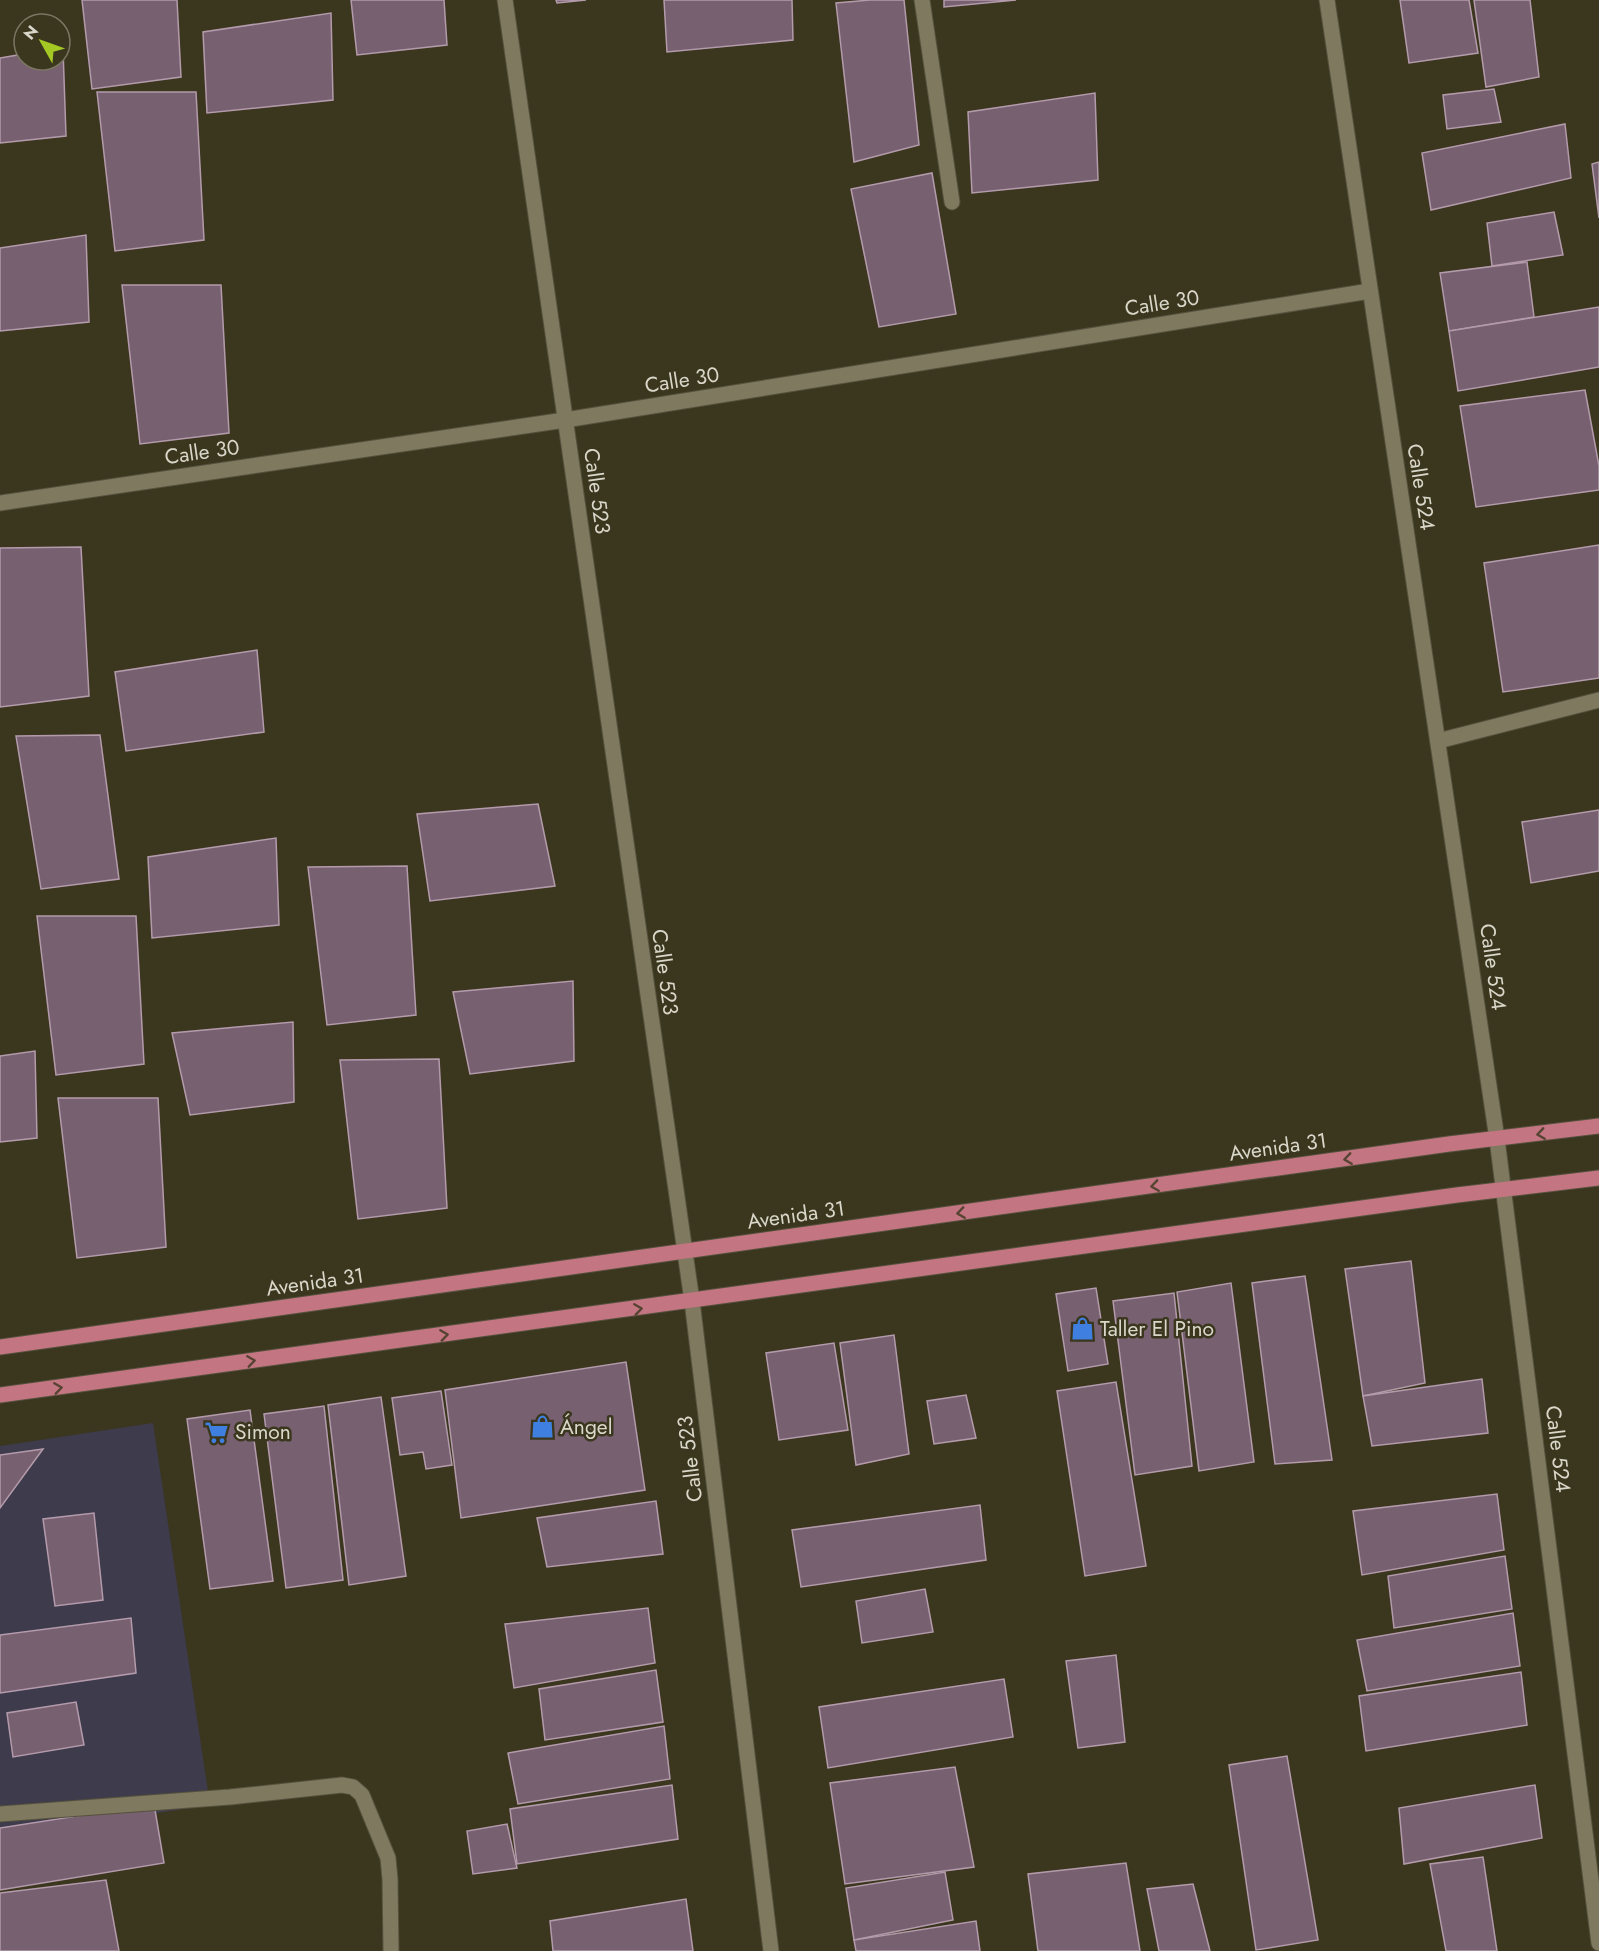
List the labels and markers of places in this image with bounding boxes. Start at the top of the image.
place label: Taller El Pino [1100,1314,1214,1344]
shop icon: Taller El Pino [1069,1316,1095,1342]
place label: Ángel [560,1412,613,1442]
shop icon: Ángel [529,1414,555,1440]
place label: Simon [235,1417,291,1447]
supermarket icon: Simon [204,1419,230,1445]

